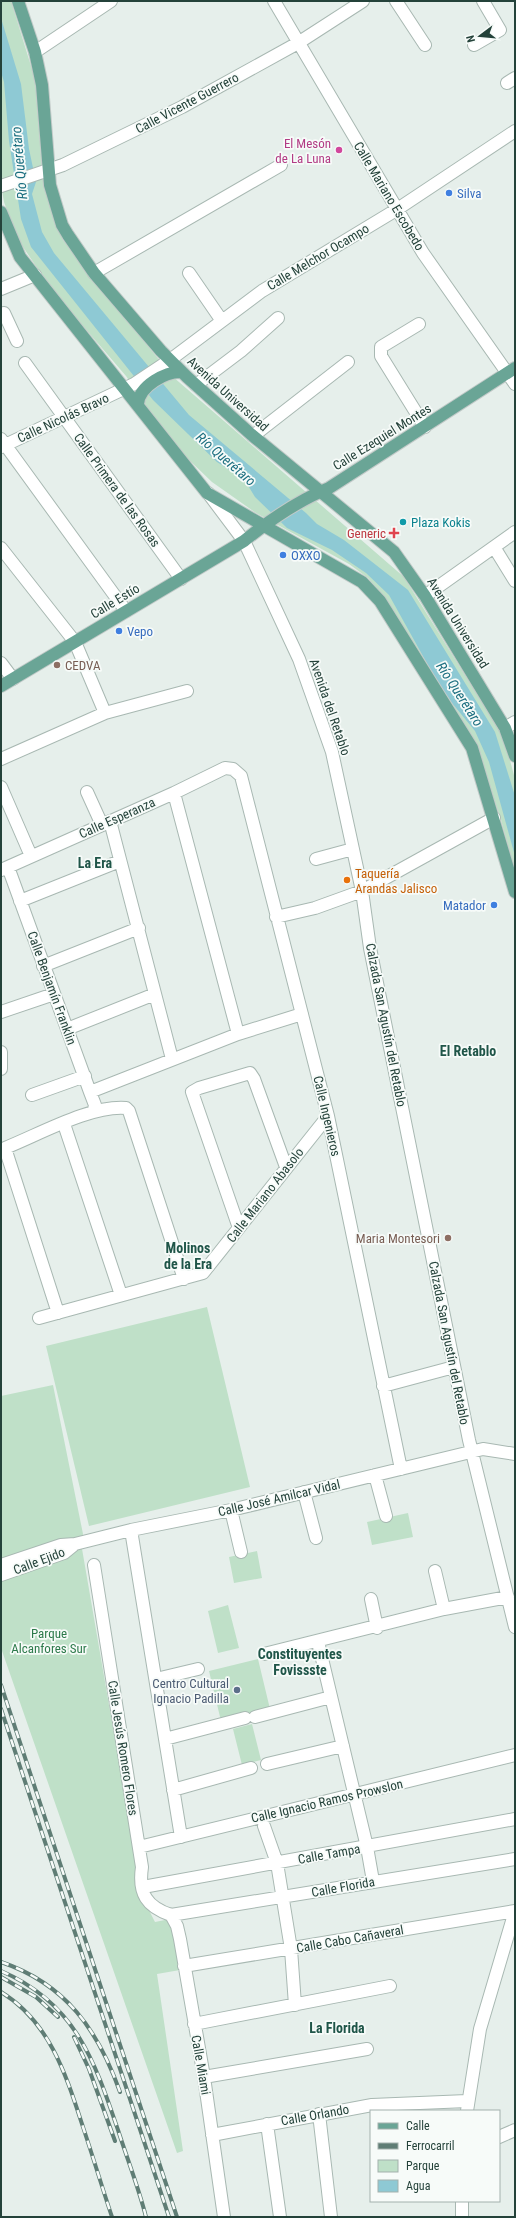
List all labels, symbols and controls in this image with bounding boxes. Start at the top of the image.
north arrow [460,16,500,56]
text: N [464,33,478,44]
street label: Calle Vicente Guerrero [133,69,241,137]
water label: Río Querétaro [8,126,30,200]
place label: El Mesón de La Luna [275,136,331,166]
street label: Calle Mariano Escobedo [351,139,427,253]
marker: El Mesón de La Luna [334,145,344,155]
place label: Silva [457,186,481,201]
marker: Silva [444,188,454,198]
street label: Calle Melchor Ocampo [264,221,372,293]
street label: Avenida Universidad [184,354,272,434]
street label: Calle Nicolás Bravo [15,390,111,446]
street label: Calle Ezequiel Montes [330,401,434,473]
water label: Río Querétaro [193,429,259,489]
street label: Calle Primera de las Rosas [71,430,163,550]
place label: Plaza Kokis [411,515,471,530]
marker: Plaza Kokis [398,517,408,527]
place label: Generic [347,526,386,541]
marker: Generic [389,528,399,538]
place label: OXXO [291,548,321,563]
marker: OXXO [278,550,288,560]
street label: Avenida Universidad [424,575,492,671]
street label: Calle Estío [88,581,142,621]
place label: Vepo [127,624,153,639]
marker: Vepo [114,626,124,636]
street label: Avenida del Retablo [306,657,354,757]
place label: CEDVA [65,658,101,673]
water label: Río Querétaro [433,659,487,729]
marker: CEDVA [52,660,62,670]
street label: Calle Esperanza [77,795,157,841]
district label: La Era [78,855,113,871]
place label: Taquería Arandas Jalisco [355,866,437,896]
marker: Taquería Arandas Jalisco [342,875,352,885]
place label: Matador [443,898,486,913]
marker: Matador [489,900,499,910]
street label: Calle Benjamín Franklin [24,929,80,1047]
street label: Calzada San Agustín del Retablo [363,942,409,1108]
district label: El Retablo [440,1043,496,1059]
street label: Calle Ingenieros [310,1074,344,1158]
street label: Calle Mariano Abasolo [223,1145,307,1245]
place label: Maria Montesori [356,1231,440,1246]
marker: Maria Montesori [443,1233,453,1243]
district label: Molinos de la Era [164,1240,212,1272]
street label: Calzada San Agustín del Retablo [426,1260,472,1426]
street label: Calle José Amilcar Vidal [216,1477,342,1519]
street label: Calle Ejido [11,1544,67,1578]
park label: Parque Alcanfores Sur [11,1626,87,1656]
district label: Constituyentes Fovissste [258,1646,342,1678]
place label: Centro Cultural Ignacio Padilla [152,1676,229,1706]
street label: Calle Jesús Romero Flores [105,1679,141,1817]
marker: Centro Cultural Ignacio Padilla [232,1685,242,1695]
street label: Calle Ignacio Ramos Prowslon [250,1776,404,1826]
street label: Calle Tampa [297,1841,361,1867]
street label: Calle Florida [310,1874,376,1900]
street label: Calle Cabo Cañaveral [295,1922,405,1956]
district label: La Florida [309,2020,365,2036]
street label: Calle Miami [188,2034,214,2096]
street label: Calle Orlando [280,2102,350,2128]
legend [370,2110,500,2202]
text: Calle [406,2119,430,2133]
text: Ferrocarril [406,2139,455,2153]
text: Parque [406,2159,440,2173]
text: Agua [406,2179,431,2193]

